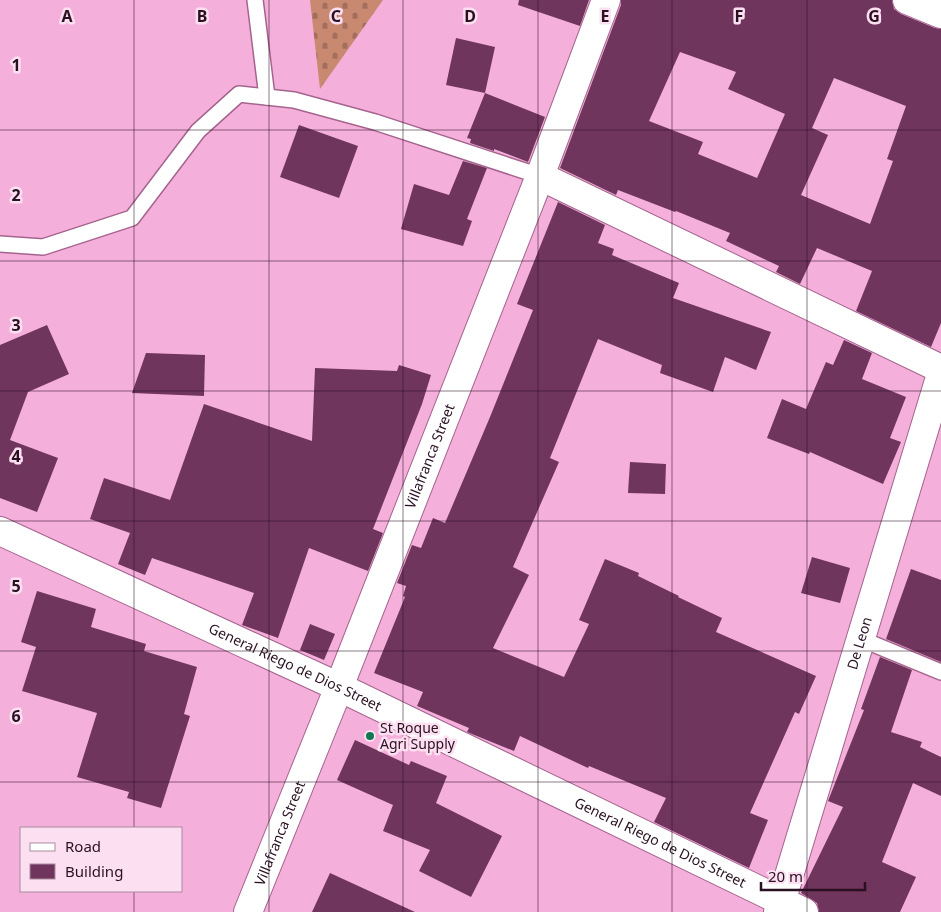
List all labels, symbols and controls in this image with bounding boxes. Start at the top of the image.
text: A [61,5,73,27]
text: B [197,5,207,27]
text: C [331,5,341,27]
text: D [464,5,476,27]
text: E [601,5,610,27]
text: F [735,5,743,27]
text: G [868,5,880,27]
text: 1 [11,54,21,76]
text: 2 [11,184,21,206]
text: 3 [11,314,21,336]
street label: Villafranca Street [400,401,459,511]
text: 4 [11,445,21,467]
text: 5 [11,575,21,597]
street label: De Leon [842,614,876,672]
street label: General Riego de Dios Street [206,618,385,715]
text: 6 [11,705,21,727]
place label: St Roque Agri Supply [380,718,456,753]
marker: St Roque Agri Supply [364,730,376,742]
street label: Villafranca Street [250,778,309,888]
street label: General Riego de Dios Street [572,792,749,892]
legend [20,827,182,892]
text: Road [65,836,101,856]
scale bar [761,860,865,892]
text: Building [65,861,123,881]
text: 20 m [768,866,803,886]

